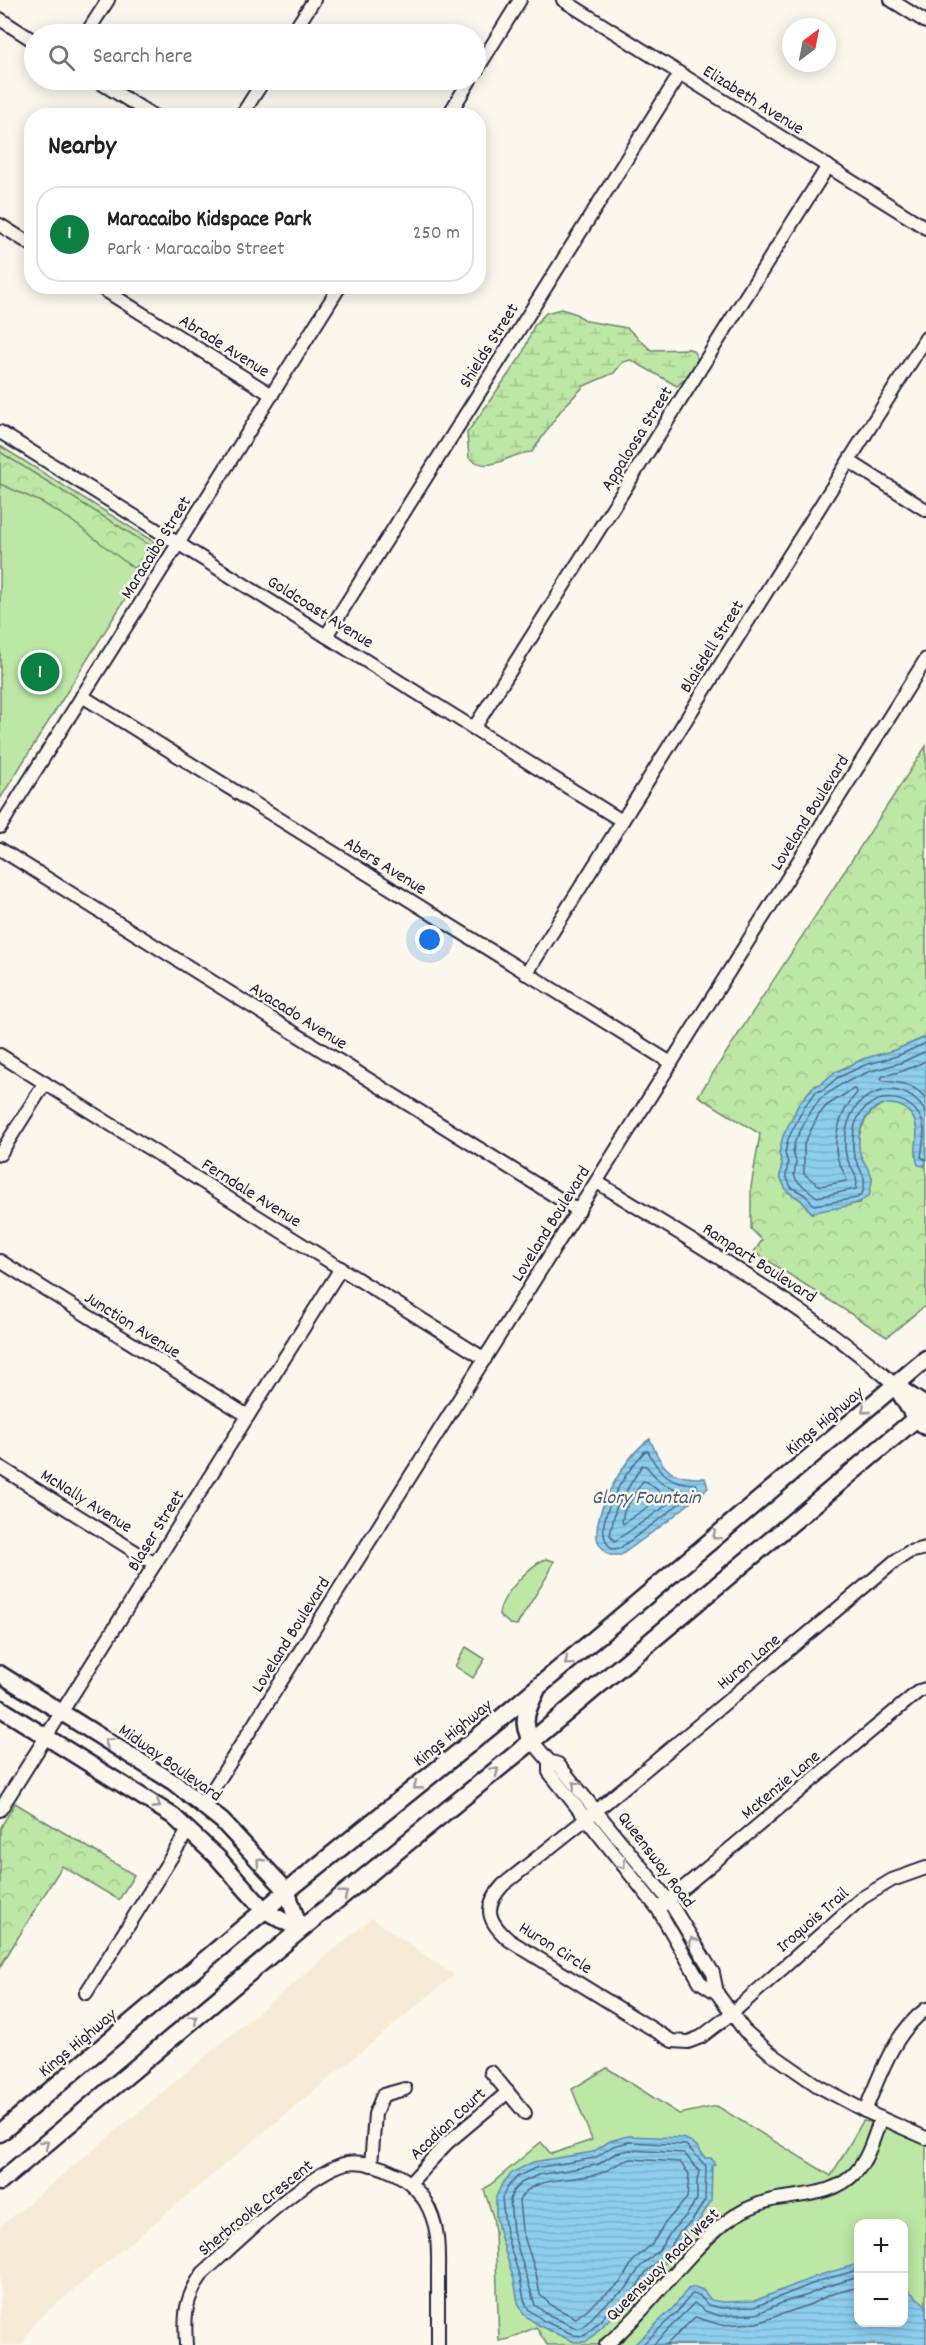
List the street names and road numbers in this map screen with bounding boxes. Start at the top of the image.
street label: Elizabeth Avenue [697,60,808,142]
street label: Shields Street [454,299,526,393]
street label: Abrade Avenue [174,309,274,385]
street label: Appaloosa Street [596,382,680,496]
street label: Maracaibo Street [116,492,199,604]
street label: Goldcoast Avenue [262,570,378,656]
street label: Blaisdell Street [675,596,752,698]
street label: Loveland Boulevard [766,751,857,876]
street label: Abers Avenue [339,832,431,902]
street label: Avacado Avenue [244,977,352,1057]
street label: Ferndale Avenue [196,1153,305,1235]
street label: Loveland Boulevard [507,1162,598,1287]
street label: Rampart Boulevard [697,1218,821,1310]
street label: Junction Avenue [79,1287,185,1366]
street label: Kings Highway [781,1381,871,1462]
street label: McNally Avenue [35,1464,137,1540]
street label: Blaser Street [122,1486,192,1577]
street label: Loveland Boulevard [247,1573,338,1698]
street label: Huron Lane [712,1629,787,1697]
street label: Kings Highway [409,1694,499,1774]
street label: Midway Boulevard [113,1719,226,1809]
street label: McKenzie Lane [737,1745,827,1827]
street label: Queensway Road [610,1807,700,1914]
street label: Iroquois Trail [772,1882,856,1959]
street label: Huron Circle [513,1917,596,1982]
street label: Kings Highway [34,2003,124,2084]
street label: Acadian Court [405,2083,493,2167]
street label: Sherbrooke Crescent [194,2154,320,2263]
street label: Queensway Road West [601,2203,726,2328]

